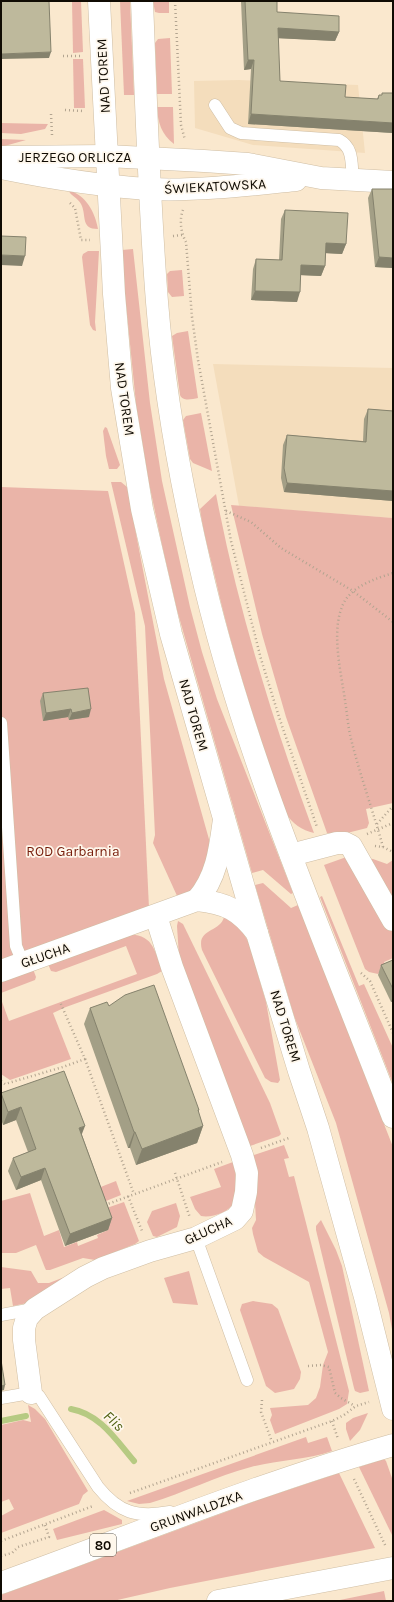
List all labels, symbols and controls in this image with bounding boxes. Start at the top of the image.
street label: NAD TOREM [93,38,114,114]
street label: JERZEGO ORLICZA [19,149,131,166]
street label: ŚWIEKATOWSKA [163,175,267,198]
street label: NAD TOREM [111,361,138,437]
street label: NAD TOREM [175,677,212,753]
park label: ROD Garbarnia [26,843,120,860]
street label: GŁUCHA [18,939,72,972]
street label: NAD TOREM [266,988,305,1064]
street label: GŁUCHA [182,1212,235,1249]
water label: Flis [100,1407,128,1435]
street label: GRUNWALDZKA [148,1487,245,1536]
road number: 80 [90,1534,116,1556]

